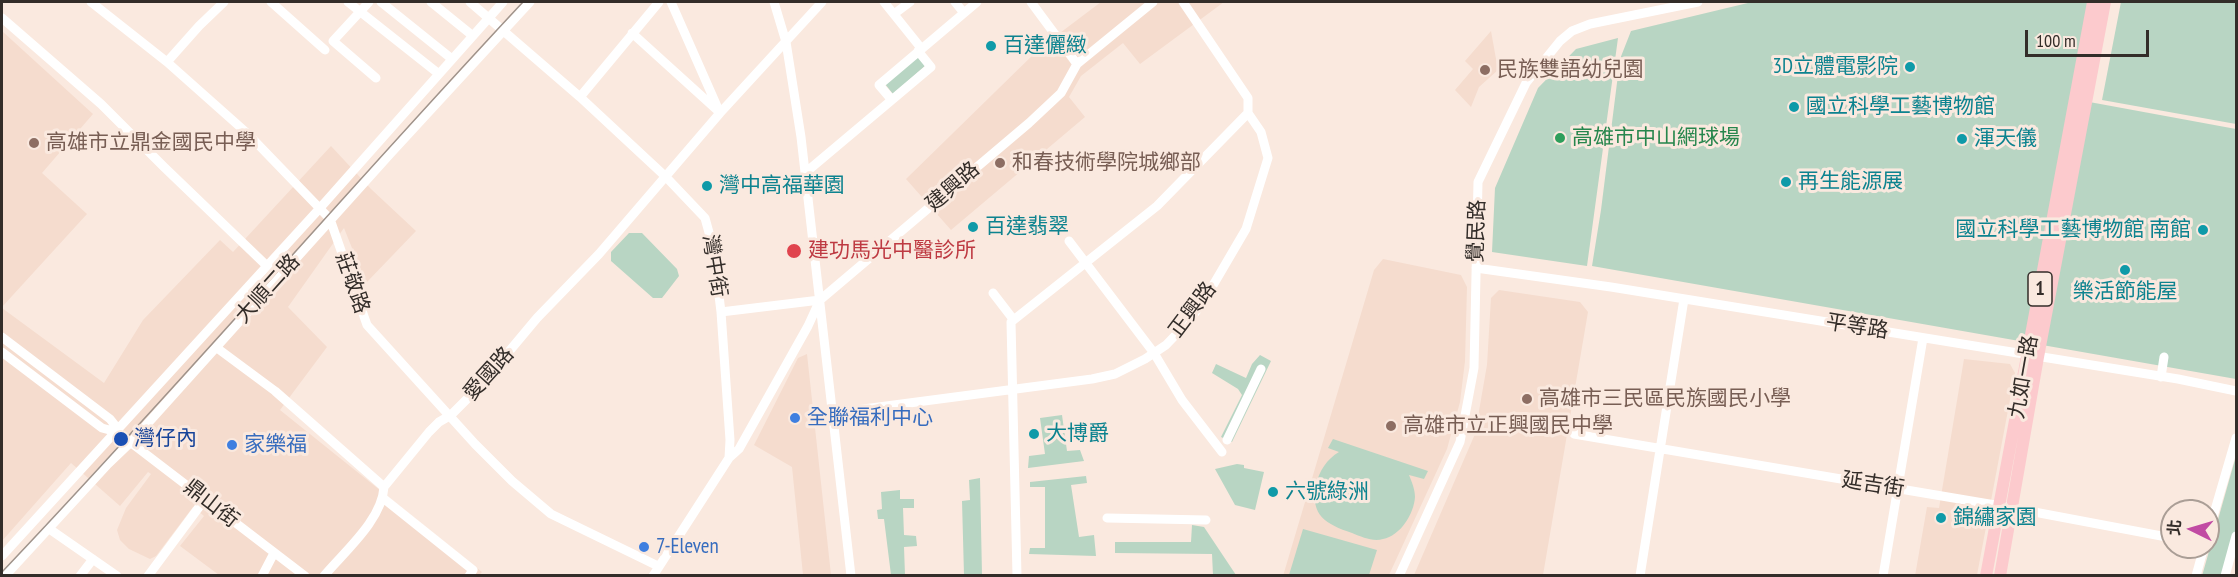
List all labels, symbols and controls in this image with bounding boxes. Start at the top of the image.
scale bar [2028,18,2152,56]
text: 100 m [2036,29,2076,52]
place label: 百達儷緻 [1003,33,1087,59]
marker: 百達儷緻 [984,39,998,53]
place label: 3D立體電影院 [1773,54,1898,80]
place label: 民族雙語幼兒園 [1497,57,1644,83]
marker: 3D立體電影院 [1903,60,1917,74]
marker: 民族雙語幼兒園 [1478,63,1492,77]
place label: 國立科學工藝博物館 [1806,94,1995,120]
marker: 國立科學工藝博物館 [1787,100,1801,114]
place label: 高雄市中山網球場 [1572,125,1740,151]
place label: 渾天儀 [1974,126,2037,152]
place label: 高雄市立鼎金國民中學 [46,130,256,156]
marker: 高雄市中山網球場 [1553,131,1567,145]
marker: 渾天儀 [1955,132,1969,146]
marker: 高雄市立鼎金國民中學 [27,136,41,150]
place label: 和春技術學院城鄉部 [1012,150,1201,176]
marker: 和春技術學院城鄉部 [993,156,1007,170]
street label: 建興路 [921,157,985,217]
place label: 再生能源展 [1798,169,1903,195]
place label: 灣中高福華園 [719,173,845,199]
marker: 再生能源展 [1779,175,1793,189]
marker: 灣中高福華園 [700,179,714,193]
street label: 覺民路 [1463,199,1491,263]
place label: 百達翡翠 [985,214,1069,240]
place label: 國立科學工藝博物館 南館 [1956,217,2191,243]
marker: 百達翡翠 [966,220,980,234]
marker: 國立科學工藝博物館 南館 [2196,223,2210,237]
street label: 灣中街 [697,233,731,299]
place label: 建功馬光中醫診所 [808,238,976,264]
marker: 建功馬光中醫診所 [785,242,803,260]
street label: 大順二路 [231,249,305,329]
street label: 莊敬路 [330,249,374,317]
marker: 樂活節能屋 [2118,263,2132,277]
road number: 1 [2028,272,2052,306]
street label: 正興路 [1164,277,1222,343]
place label: 樂活節能屋 [2073,279,2177,305]
street label: 平等路 [1824,310,1890,344]
street label: 九如一路 [2004,333,2044,421]
street label: 愛國路 [459,342,519,406]
place label: 高雄市三民區民族國民小學 [1539,386,1791,412]
marker: 高雄市三民區民族國民小學 [1520,392,1534,406]
place label: 全聯福利中心 [807,405,933,431]
marker: 全聯福利中心 [788,411,802,425]
place label: 高雄市立正興國民中學 [1403,413,1613,439]
marker: 高雄市立正興國民中學 [1384,419,1398,433]
place label: 大博爵 [1046,421,1109,447]
place label: 灣仔內 [134,426,197,452]
marker: 大博爵 [1027,427,1041,441]
marker: 灣仔內 [112,430,130,448]
place label: 家樂福 [244,432,307,458]
marker: 家樂福 [225,438,239,452]
street label: 延吉街 [1840,468,1906,502]
street label: 鼎山街 [178,475,244,533]
place label: 六號綠洲 [1285,479,1369,505]
marker: 六號綠洲 [1266,485,1280,499]
north arrow [2160,499,2220,559]
place label: 錦繡家園 [1953,505,2037,531]
marker: 錦繡家園 [1934,511,1948,525]
text: 北 [2163,519,2185,536]
place label: 7-Eleven [656,534,719,560]
marker: 7-Eleven [637,540,651,554]

